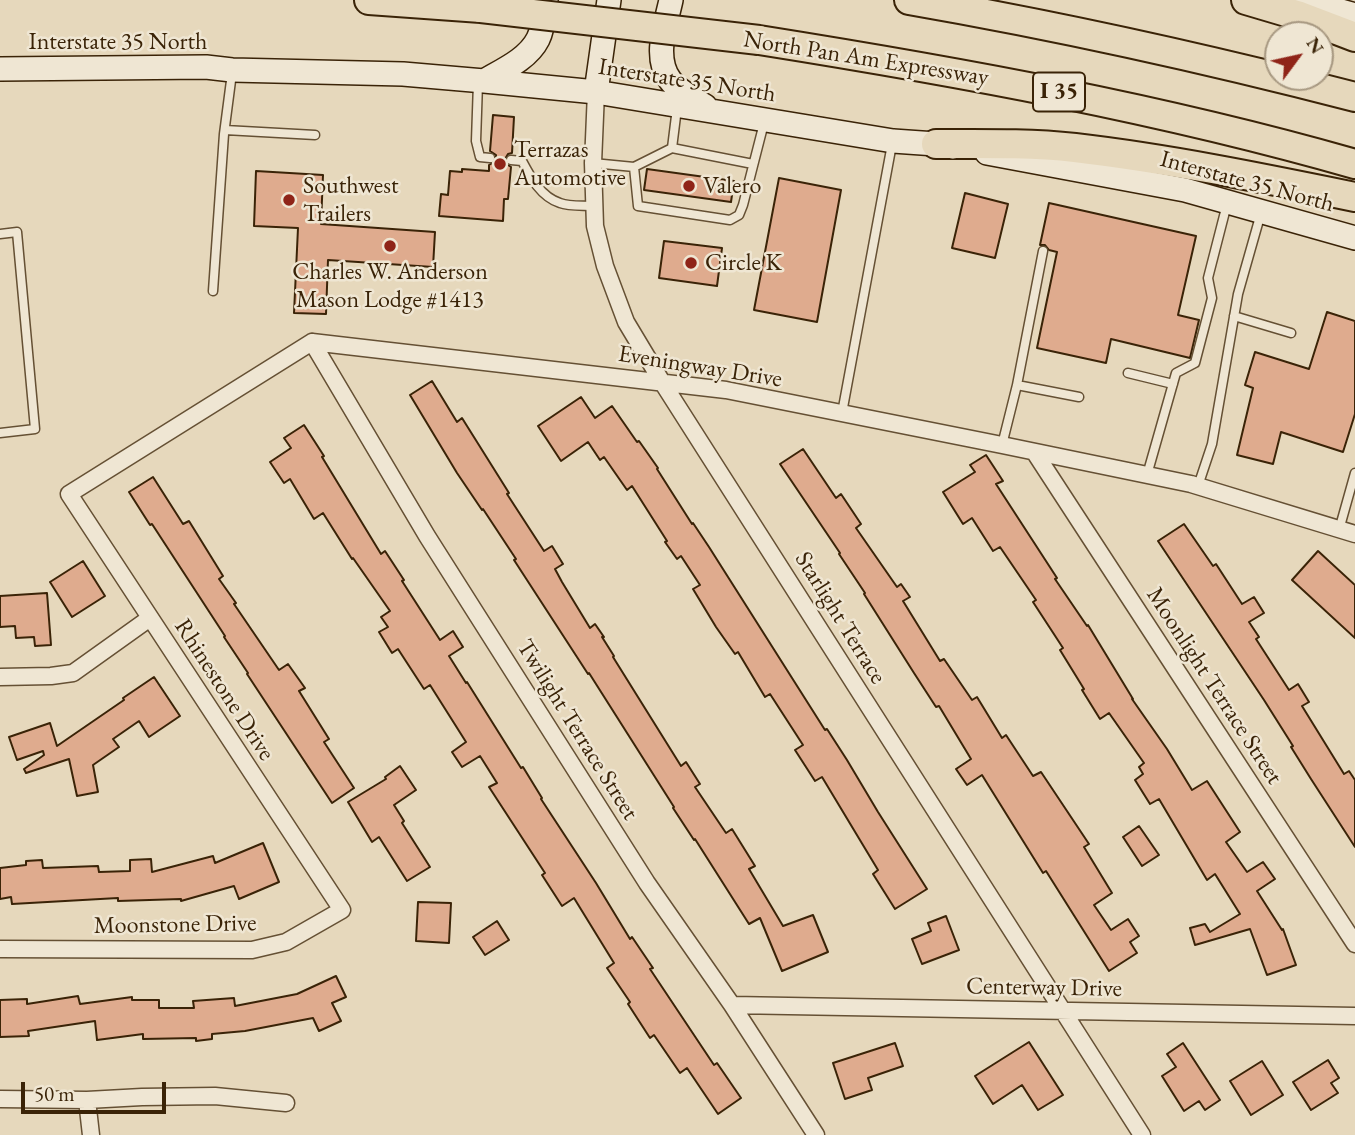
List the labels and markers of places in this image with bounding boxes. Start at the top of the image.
place label: Terrazas Automotive [514,136,626,192]
marker: Terrazas Automotive [492,156,508,172]
place label: Southwest Trailers [303,172,398,228]
place label: Valero [703,172,761,200]
marker: Valero [681,178,697,194]
marker: Southwest Trailers [281,192,297,208]
marker: Charles W. Anderson Mason Lodge #1413 [382,238,398,254]
place label: Circle K [705,249,782,277]
marker: Circle K [683,255,699,271]
place label: Charles W. Anderson Mason Lodge #1413 [292,258,488,314]

